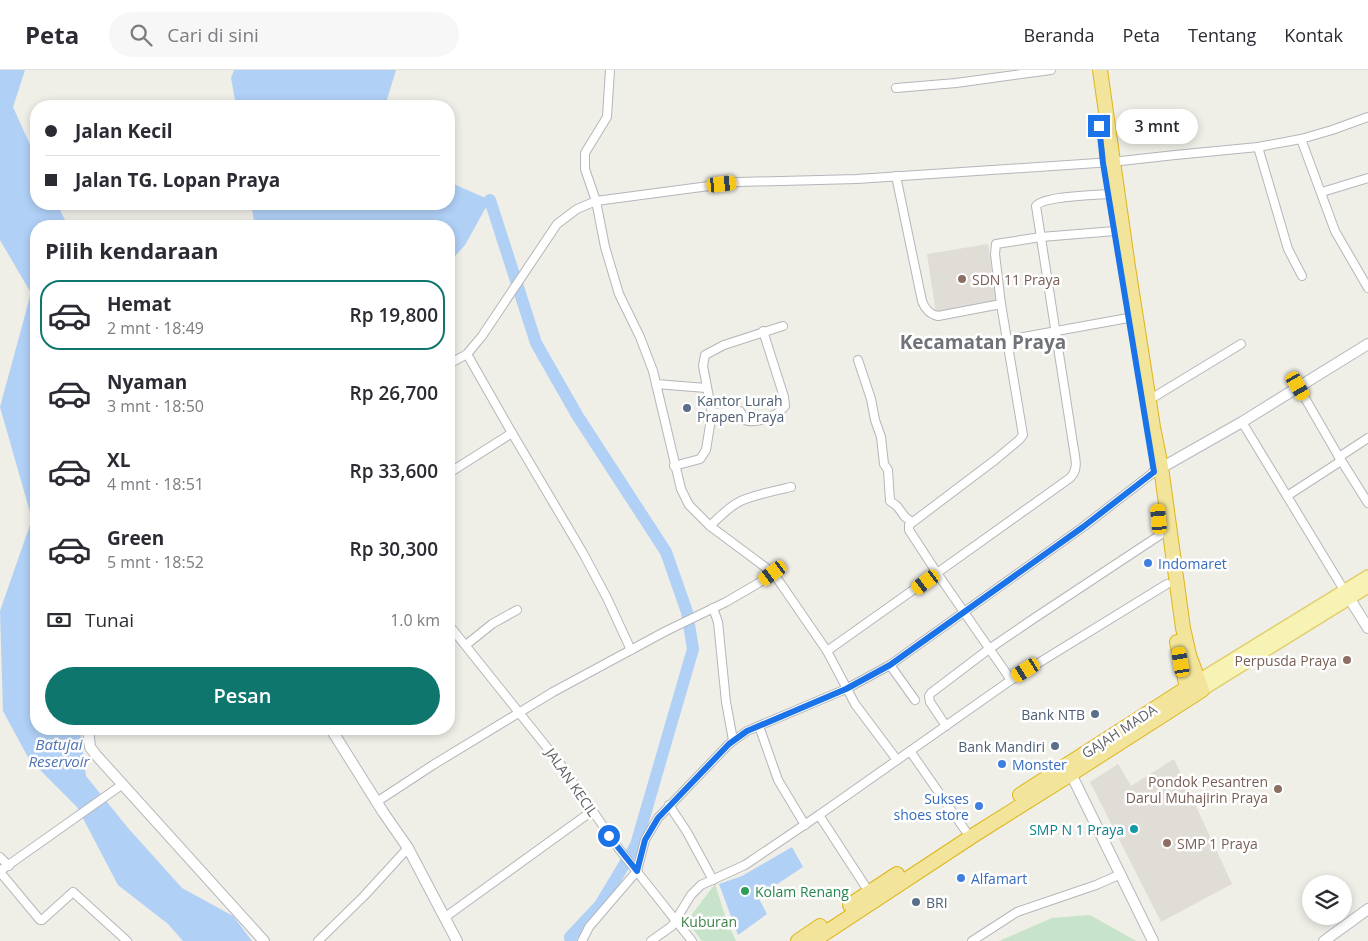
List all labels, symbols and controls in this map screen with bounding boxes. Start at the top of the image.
search box [109,12,459,57]
text: Peta [25,18,79,51]
icon: search [127,21,155,49]
text: Cari di sini [167,22,259,48]
text: Beranda [1023,23,1095,47]
text: Peta [1123,23,1160,47]
text: Tentang [1188,23,1256,47]
text: Kontak [1284,23,1343,47]
callout: 3 mnt [1116,108,1199,144]
route end [1088,115,1110,137]
text: 3 mnt [1134,115,1180,137]
text: Jalan Kecil [75,118,173,144]
text: Jalan TG. Lopan Praya [75,167,280,193]
car [706,175,737,193]
text: Pilih kendaraan [45,235,218,265]
place label: SDN 11 Praya [972,270,1060,289]
marker: SDN 11 Praya [956,273,968,285]
text: Hemat [107,291,171,317]
icon: car [47,293,92,338]
text: Rp 19,800 [350,302,438,328]
text: 2 mnt · 18:49 [107,317,204,339]
district label: Kecamatan Praya [900,329,1066,355]
text: Nyaman [107,369,187,395]
car [1284,369,1311,403]
icon: car [47,371,92,416]
text: Rp 26,700 [350,380,438,406]
place label: Kantor Lurah Prapen Praya [697,391,784,426]
text: 3 mnt · 18:50 [107,395,204,417]
marker: Kantor Lurah Prapen Praya [681,402,693,414]
text: XL [107,447,130,473]
icon: car [47,449,92,494]
text: Rp 33,600 [350,458,438,484]
text: 4 mnt · 18:51 [107,473,204,495]
car [1150,503,1167,535]
text: Green [107,525,164,551]
icon: car [47,527,92,572]
text: Rp 30,300 [350,536,438,562]
text: 5 mnt · 18:52 [107,551,204,573]
place label: Indomaret [1158,554,1227,573]
marker: Indomaret [1142,557,1154,569]
car [756,558,789,588]
car [909,567,942,597]
icon: cash [45,606,73,634]
text: Tunai [85,607,134,633]
text: 1.0 km [390,609,440,631]
car [1171,646,1190,678]
place label: Perpusda Praya [1234,651,1337,670]
marker: Perpusda Praya [1341,654,1353,666]
car [1009,656,1042,684]
button: Pesan [45,667,440,725]
street label: GAJAH MADA [1078,700,1160,762]
place label: Bank NTB [1021,705,1085,724]
marker: Bank NTB [1089,708,1101,720]
water label: Batujai Reservoir [29,734,91,771]
place label: Bank Mandiri [958,737,1045,756]
marker: Bank Mandiri [1049,740,1061,752]
street label: JALAN KECIL [540,742,603,820]
place label: Monster [1012,755,1067,774]
marker: Monster [996,758,1008,770]
place label: Pondok Pesantren Darul Muhajirin Praya [1126,772,1268,807]
marker: Pondok Pesantren Darul Muhajirin Praya [1272,783,1284,795]
place label: Sukses shoes store [893,789,969,824]
marker: Sukses shoes store [973,800,985,812]
place label: SMP N 1 Praya [1029,820,1124,839]
marker: SMP N 1 Praya [1128,823,1140,835]
route start [598,825,620,847]
place label: SMP 1 Praya [1177,834,1258,853]
marker: SMP 1 Praya [1161,837,1173,849]
place label: Alfamart [971,869,1027,888]
marker: Alfamart [955,872,967,884]
map controls [1302,875,1352,925]
button: layers [1302,875,1352,925]
place label: Kolam Renang [755,882,849,901]
marker: Kolam Renang [739,885,751,897]
place label: BRI [926,893,948,912]
marker: BRI [910,896,922,908]
park label: Kuburan [681,912,737,931]

